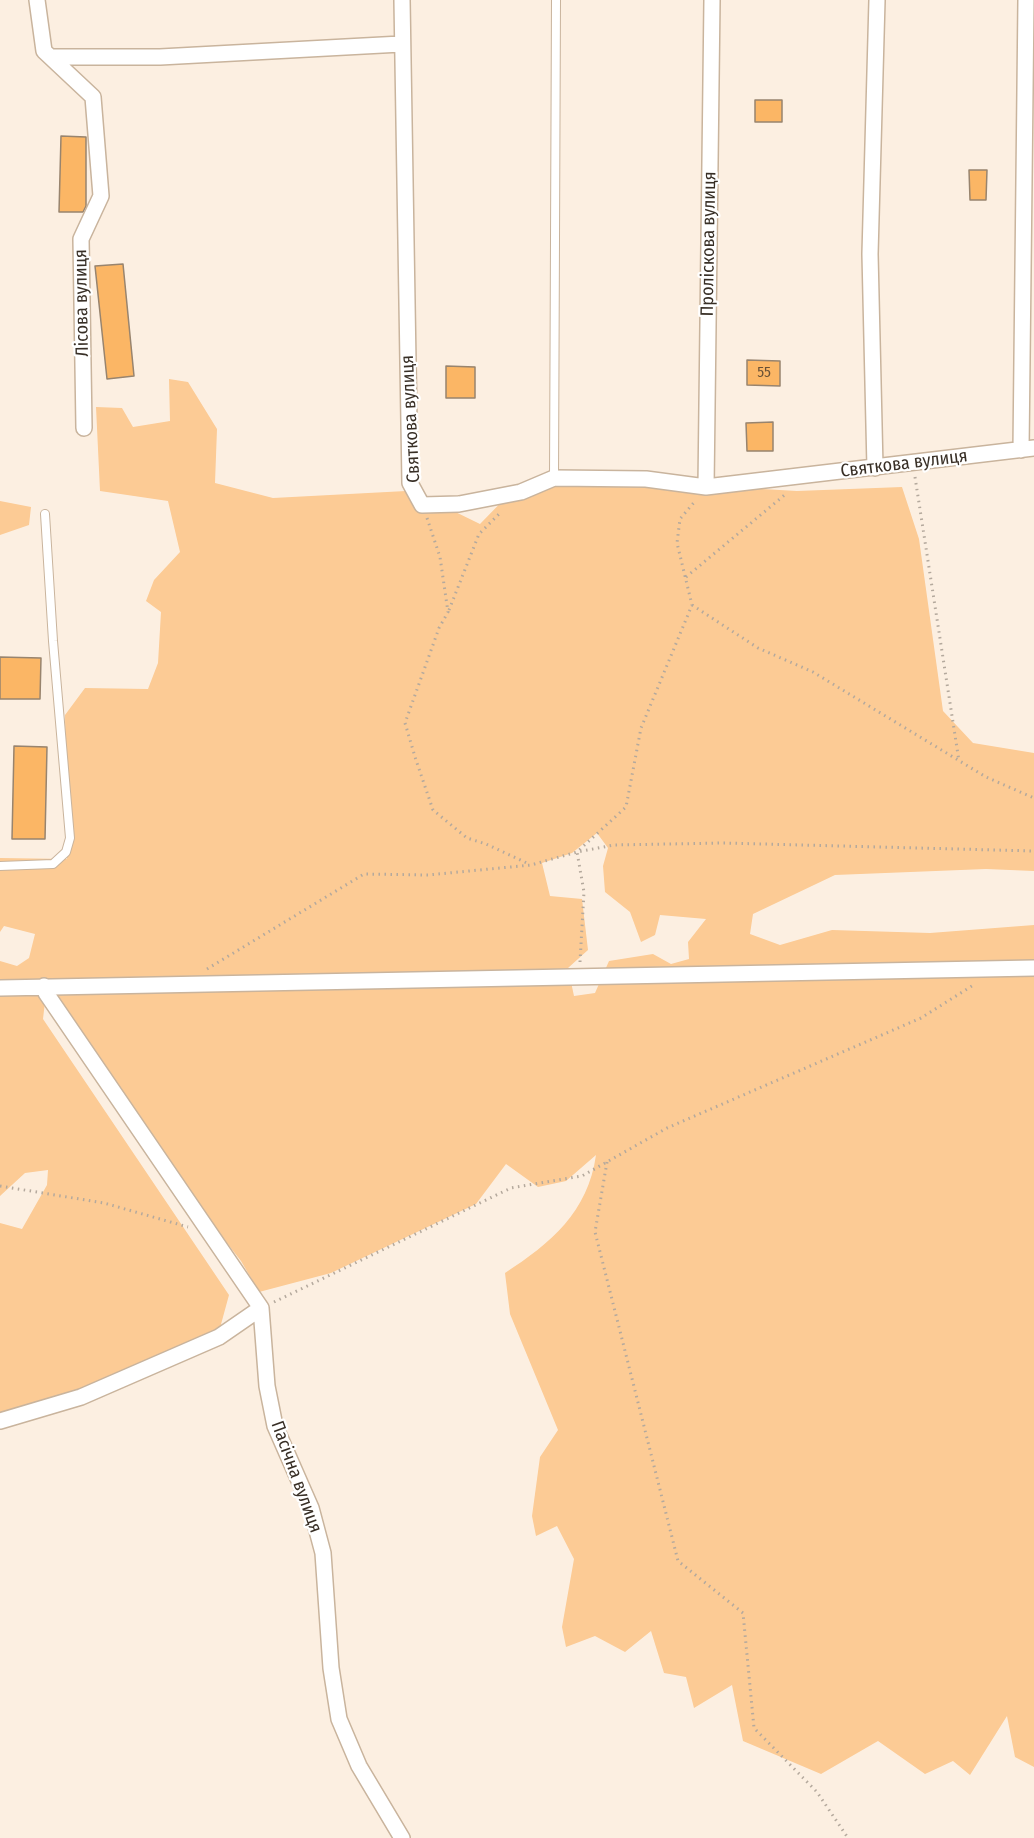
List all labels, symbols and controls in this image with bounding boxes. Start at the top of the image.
street label: Проліскова вулиця [697,171,721,317]
street label: Лісова вулиця [70,249,94,357]
street label: Святкова вулиця [397,355,425,483]
house number: 55 [757,364,771,382]
street label: Святкова вулиця [839,445,969,483]
street label: Пасічна вулиця [266,1418,326,1536]

